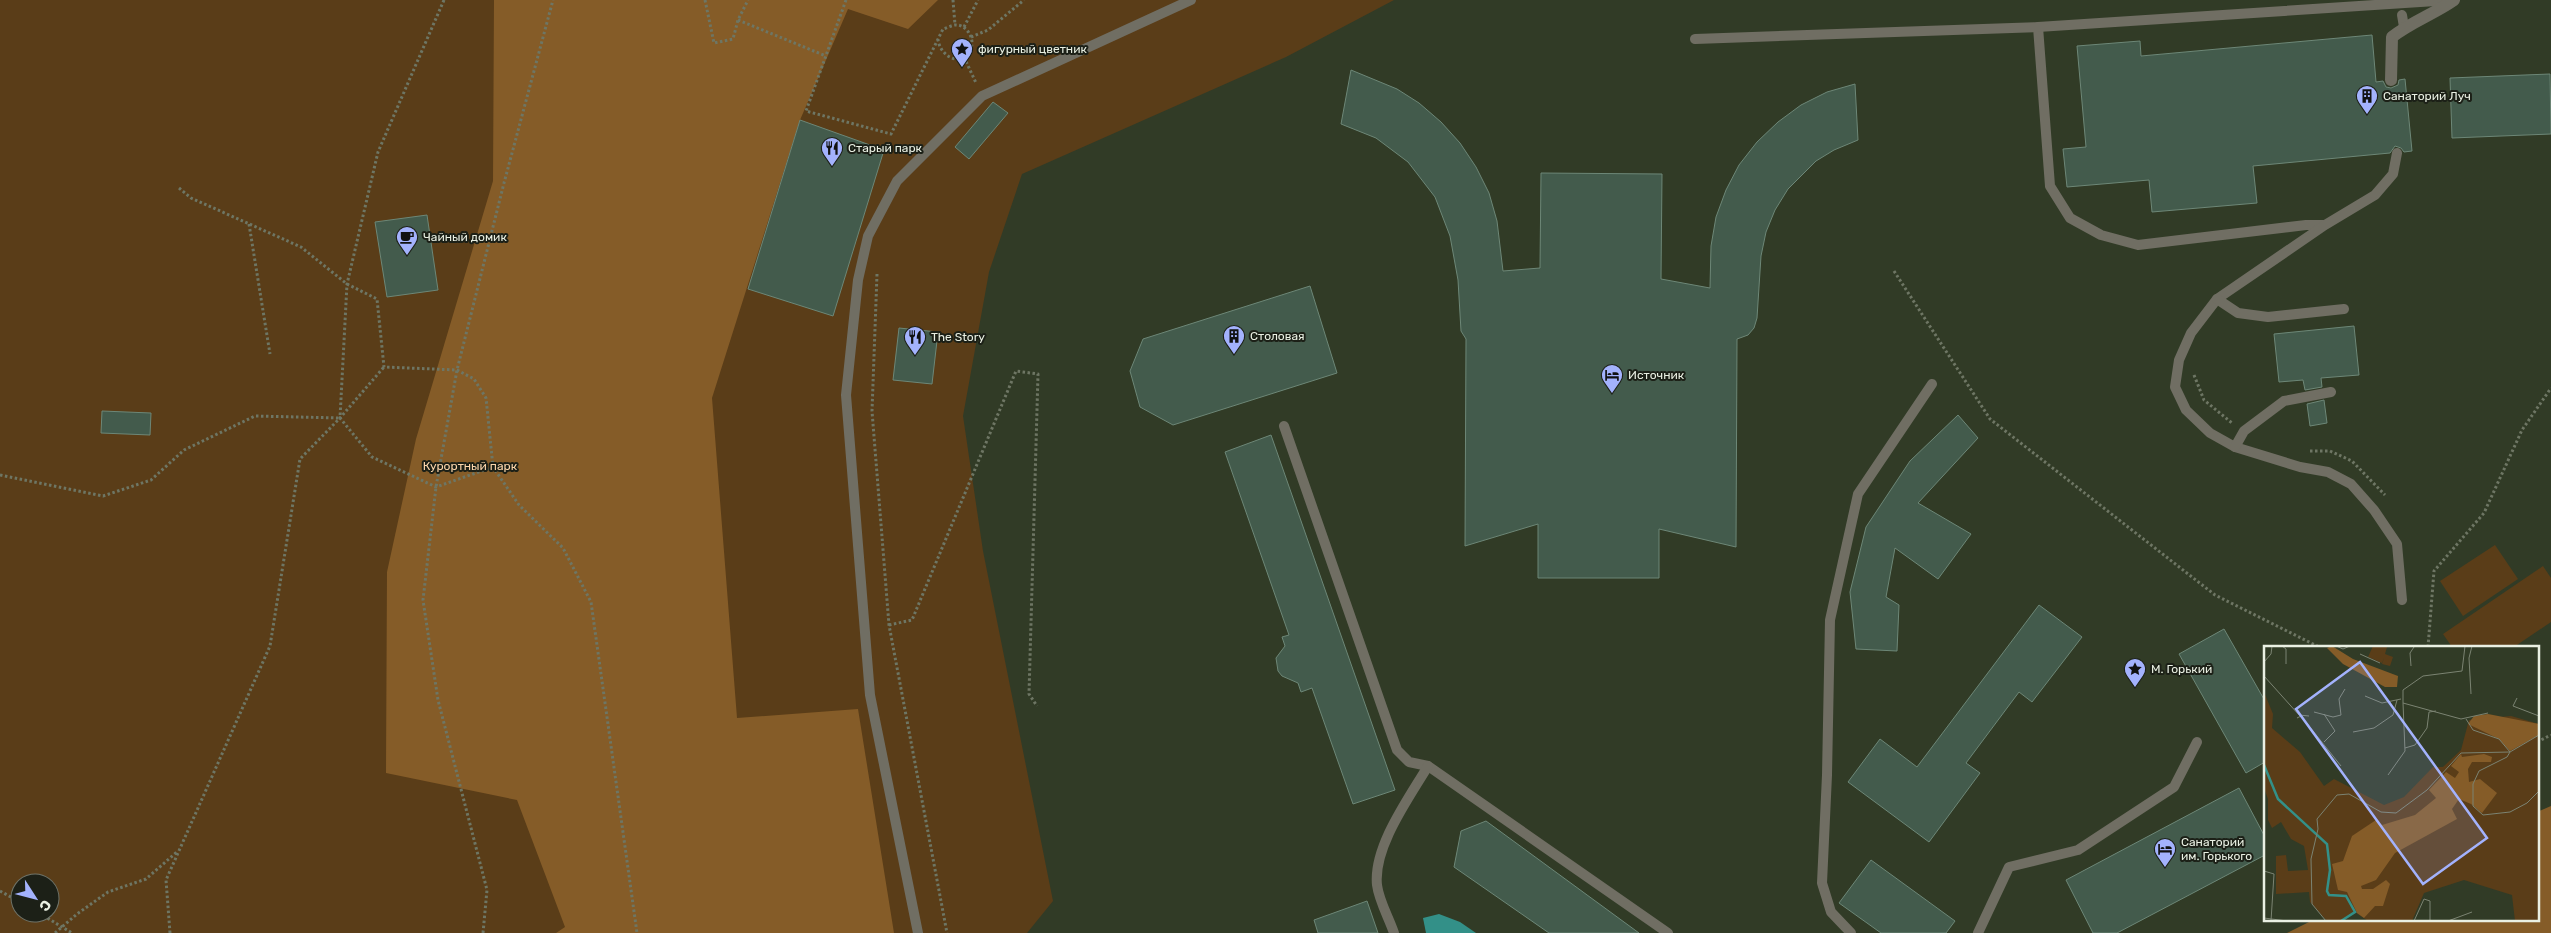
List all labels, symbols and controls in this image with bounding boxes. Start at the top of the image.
place icon: фигурный цветник [950,37,974,68]
place label: фигурный цветник [978,42,1087,56]
building icon: Cанаторий Луч [2355,84,2379,115]
place label: Cанаторий Луч [2383,89,2471,103]
restaurant icon: Старый парк [820,136,844,167]
place label: Старый парк [848,141,923,155]
cafe icon: Чайный домик [395,225,419,256]
place label: Чайный домик [423,230,507,244]
building icon: Столовая [1222,324,1246,355]
restaurant icon: The Story [903,325,927,356]
place label: Столовая [1250,329,1305,343]
place label: The Story [931,330,985,344]
hotel icon: Источник [1600,363,1624,394]
place label: Источник [1628,368,1685,382]
park label: Курортный парк [423,459,518,473]
inset map [2264,646,2538,920]
place icon: М. Горький [2123,657,2147,688]
place label: М. Горький [2151,662,2212,676]
place label: Санаторий им. Горького [2181,835,2252,863]
hotel icon: Санаторий им. Горького [2153,837,2177,868]
north arrow [10,873,60,923]
text: С [35,896,55,914]

